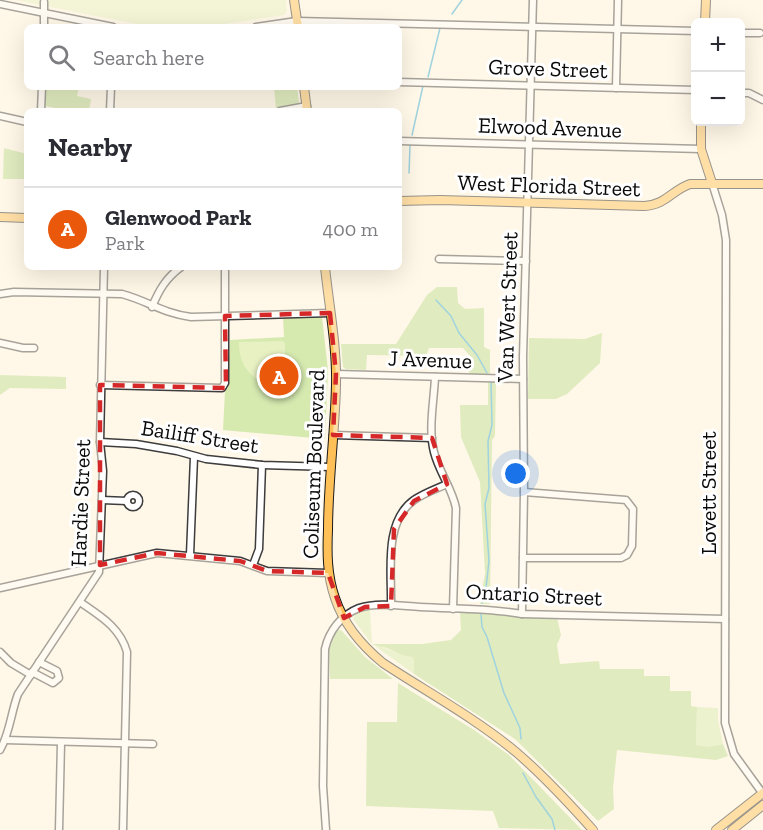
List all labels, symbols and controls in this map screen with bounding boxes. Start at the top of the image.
map controls [691,18,745,126]
button: + [691,18,745,72]
search box [24,24,402,90]
icon: search [45,41,78,74]
text: Search here [93,44,204,71]
street label: Grove Street [488,53,609,84]
button: − [691,72,745,126]
street label: Elwood Avenue [478,111,622,144]
text: Nearby [48,131,132,163]
street label: West Florida Street [457,169,642,202]
text: Glenwood Park [105,204,252,231]
text: A [61,217,74,241]
text: 400 m [322,217,378,241]
street label: Van Wert Street [491,230,524,384]
text: Park [105,231,145,255]
street label: J Avenue [388,345,472,374]
pin: A [260,354,298,398]
street label: Coliseum Boulevard [297,369,330,559]
street label: Bailiff Street [139,414,261,459]
street label: Lovett Street [695,430,722,555]
street label: Hardie Street [65,438,96,567]
your location [501,459,530,488]
street label: Ontario Street [465,577,604,612]

